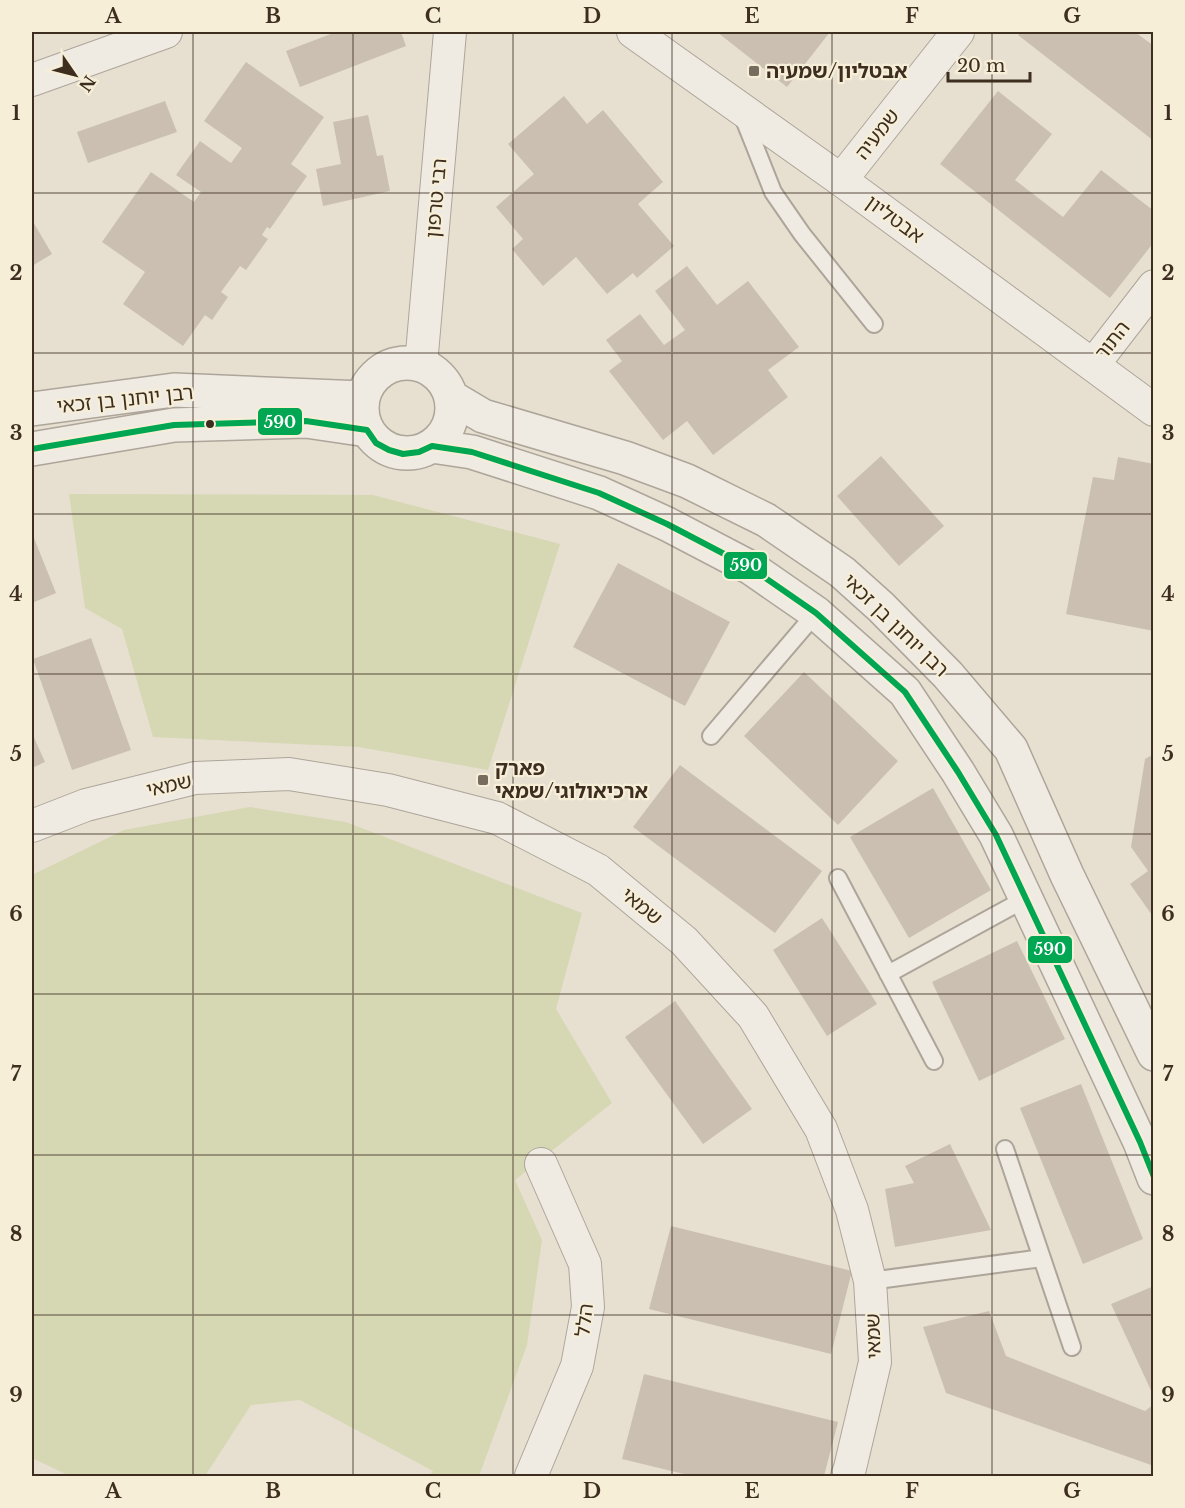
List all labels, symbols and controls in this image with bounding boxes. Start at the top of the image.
text: A [104,4,122,28]
text: B [265,4,281,28]
text: C [425,4,441,28]
text: D [583,4,601,28]
text: E [744,4,760,28]
text: F [905,4,919,28]
text: G [1063,4,1081,28]
north arrow [45,45,105,105]
scale bar [948,45,1030,83]
text: 20 m [957,55,1005,77]
place label: אבטליון/שמעיה [766,59,908,83]
marker: אבטליון/שמעיה [747,64,761,78]
text: N [75,72,100,96]
text: 1 [12,101,21,125]
text: 1 [1164,101,1173,125]
street label: שמעיה [850,104,904,164]
street label: רבי טרפון [421,157,451,239]
street label: אבטליון [861,190,929,248]
text: 2 [9,261,23,285]
text: 2 [1161,261,1175,285]
street label: התור [1089,316,1135,364]
street label: רבן יוחנן בן זכאי [55,380,195,418]
line badge: 590 [257,407,303,436]
text: 590 [264,412,296,432]
unlabelled marker [204,418,216,430]
text: 3 [10,421,22,445]
text: 3 [1162,421,1174,445]
line badge: 590 [723,551,768,580]
text: 590 [730,555,762,575]
street label: רבן יוחנן בן זכאי [838,569,954,681]
text: 4 [9,582,23,606]
text: 4 [1161,582,1175,606]
text: 5 [10,742,22,766]
text: 5 [1162,742,1174,766]
place label: פארק ארכיאולוגי/שמאי [495,756,648,803]
street label: שמאי [144,768,194,802]
marker: פארק ארכיאולוגי/שמאי [476,773,490,787]
street label: שמאי [617,882,667,930]
text: 6 [9,902,23,926]
text: 6 [1161,902,1175,926]
line badge: 590 [1027,935,1073,964]
text: 590 [1034,939,1066,959]
text: 7 [11,1062,22,1086]
text: 7 [1163,1062,1174,1086]
text: 8 [10,1222,22,1246]
text: 8 [1162,1222,1174,1246]
street label: הלל [570,1302,598,1338]
street label: שמאי [860,1313,886,1359]
text: 9 [9,1383,23,1407]
text: 9 [1161,1383,1175,1407]
text: A [104,1479,122,1503]
text: B [265,1479,281,1503]
text: C [425,1479,441,1503]
text: D [583,1479,601,1503]
text: E [744,1479,760,1503]
text: F [905,1479,919,1503]
text: G [1063,1479,1081,1503]

